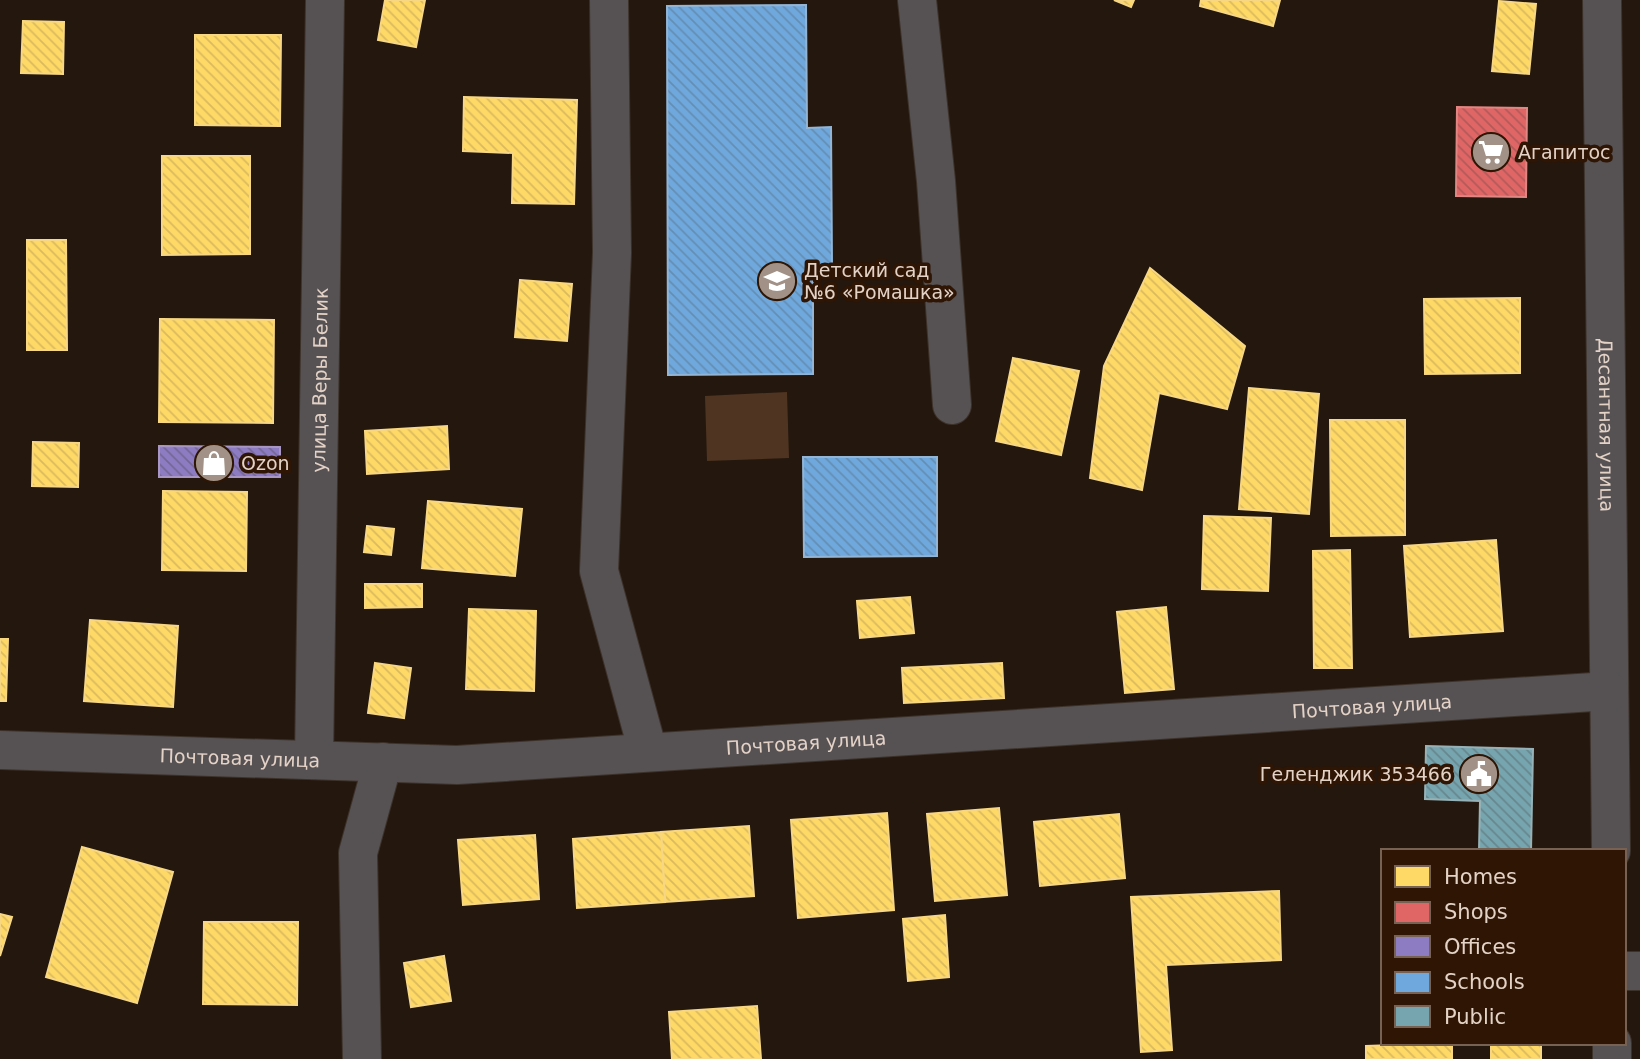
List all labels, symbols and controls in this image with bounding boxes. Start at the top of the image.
supermarket icon: Агапитос [1470,131,1512,173]
place label: Агапитос [1518,141,1611,163]
place label: Детский сад №6 «Ромашка» [804,259,955,303]
school or university icon: Детский сад №6 «Ромашка» [756,260,798,302]
street label: улица Веры Белик [307,287,332,473]
street label: Десантная улица [1595,338,1618,512]
shop icon: Ozon [193,442,235,484]
place label: Ozon [241,452,290,474]
street label: Почтовая улица [1291,690,1453,722]
street label: Почтовая улица [725,726,887,759]
street label: Почтовая улица [159,744,320,772]
public building icon: Геленджик 353466 [1458,753,1500,795]
place label: Геленджик 353466 [1260,763,1452,785]
legend [1381,849,1626,1045]
text: Homes [1444,865,1517,889]
text: Shops [1444,900,1508,924]
text: Offices [1444,935,1516,959]
text: Schools [1444,970,1525,994]
text: Public [1444,1005,1506,1029]

